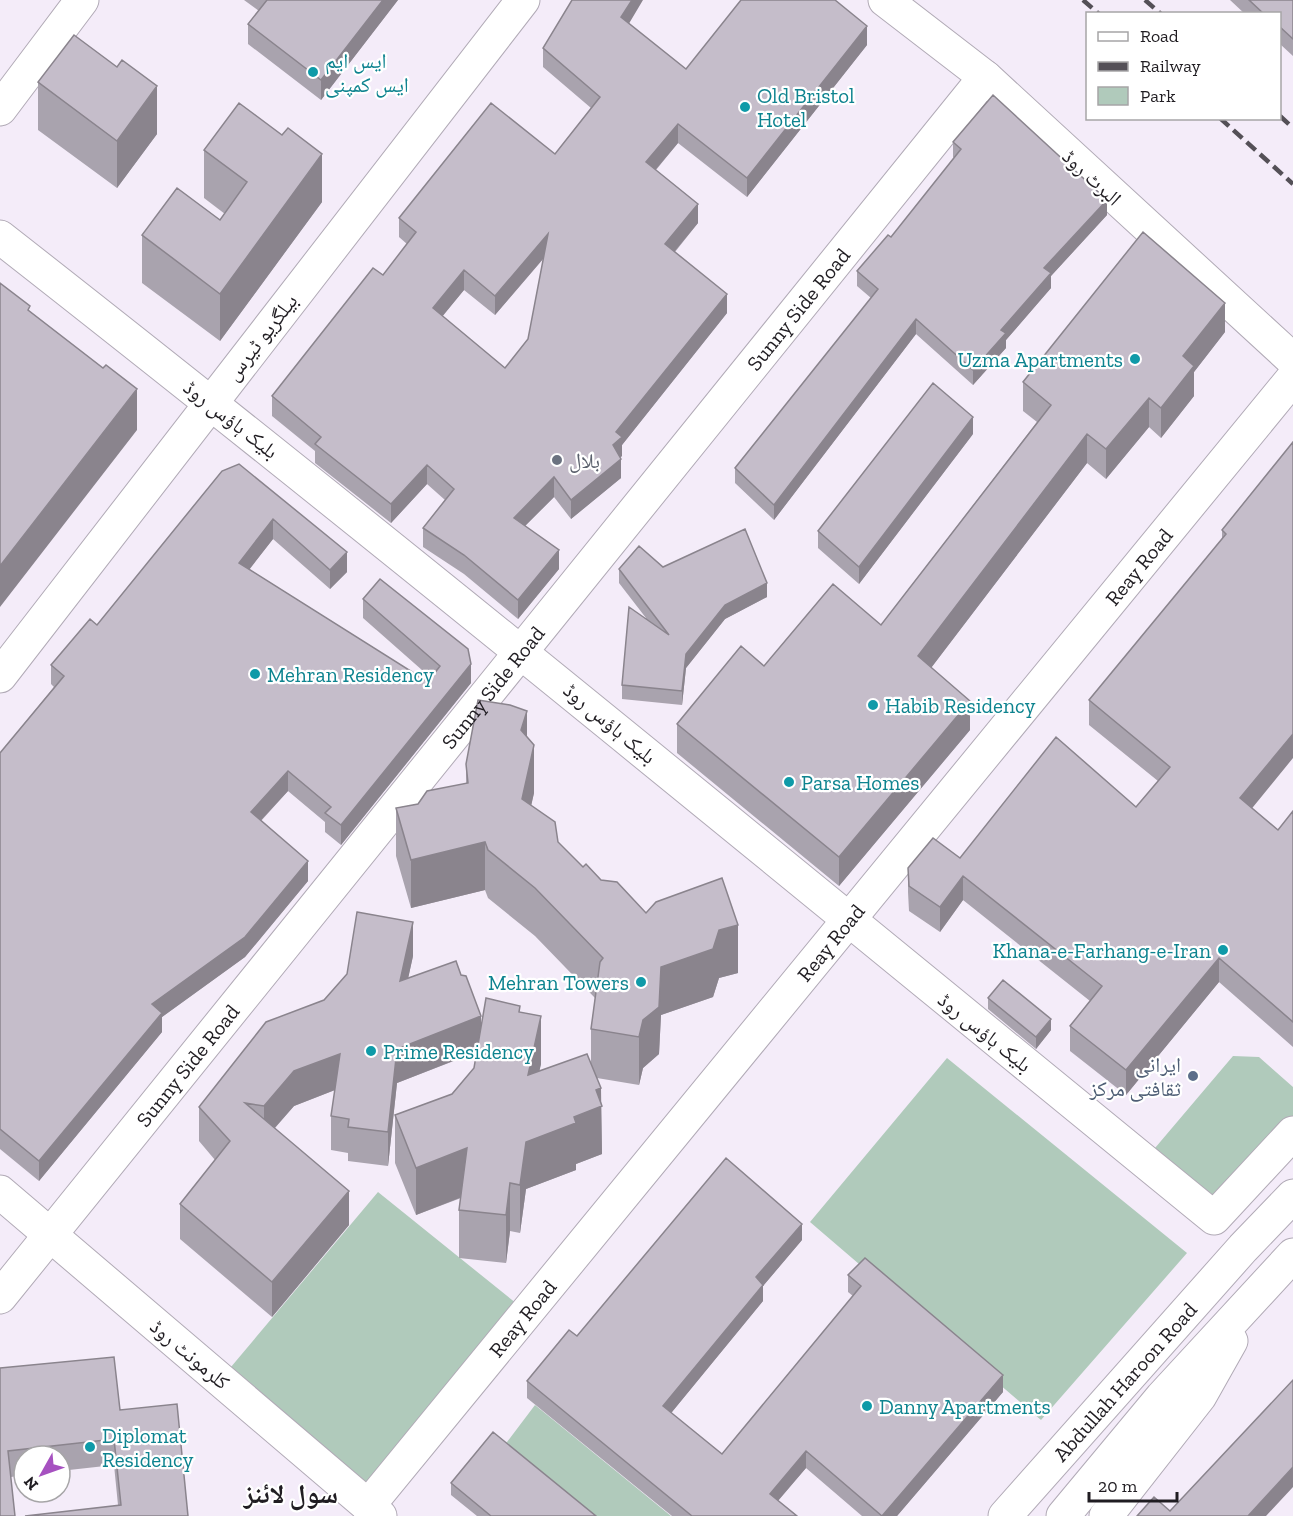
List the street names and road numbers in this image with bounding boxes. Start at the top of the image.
street label: البرٹ روڈ [1057,143,1127,211]
street label: Sunny Side Road [741,242,855,375]
street label: بیلگریو ٹیرس [219,289,303,386]
street label: بلیک ہاؤس روڈ [178,374,283,464]
street label: Reay Road [1099,522,1178,610]
street label: Sunny Side Road [436,620,550,753]
street label: بلیک ہاؤس روڈ [558,677,661,770]
street label: Reay Road [791,898,870,986]
street label: بلیک ہاؤس روڈ [933,987,1037,1078]
street label: Sunny Side Road [130,999,244,1131]
street label: Reay Road [483,1274,561,1362]
street label: Abdullah Haroon Road [1047,1296,1202,1466]
street label: کلرمونٹ روڈ [145,1314,235,1395]

